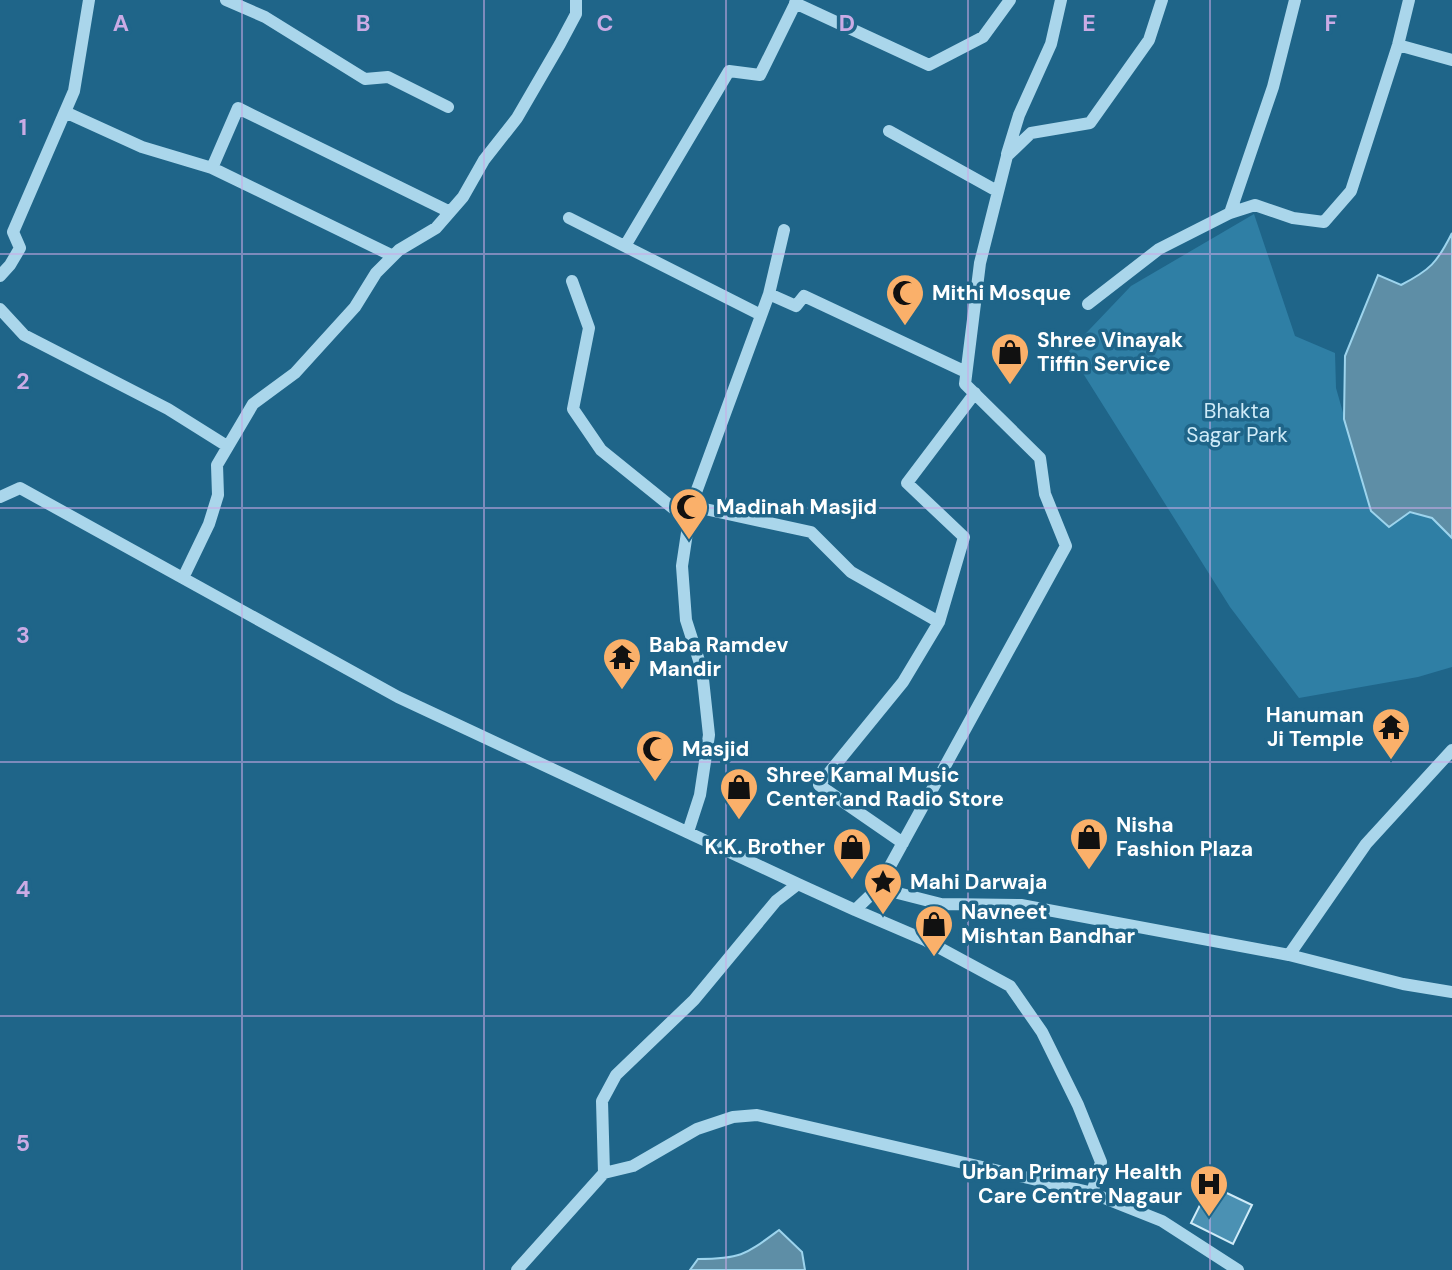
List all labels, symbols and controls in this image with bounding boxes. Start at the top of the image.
text: A [113,8,129,38]
text: B [356,8,370,38]
text: C [597,8,613,38]
text: D [839,8,855,38]
text: E [1082,8,1096,38]
text: F [1325,8,1338,38]
text: 1 [19,112,27,142]
mosque icon: Mithi Mosque [884,272,926,327]
place label: Mithi Mosque [932,279,1071,307]
place label: Shree Vinayak Tiffin Service [1037,326,1183,378]
shop icon: Shree Vinayak Tiffin Service [989,331,1031,386]
text: 2 [16,366,30,396]
park label: Bhakta Sagar Park [1186,397,1288,449]
mosque icon: Madinah Masjid [668,486,710,541]
place label: Madinah Masjid [716,493,877,521]
text: 3 [16,620,30,650]
place label: Baba Ramdev Mandir [649,631,789,683]
temple icon: Baba Ramdev Mandir [601,636,643,691]
place label: Hanuman Ji Temple [1266,701,1364,753]
temple icon: Hanuman Ji Temple [1370,706,1412,761]
mosque icon: Masjid [634,728,676,783]
place label: Masjid [682,735,749,763]
place label: Shree Kamal Music Center and Radio Store [766,761,1004,813]
shop icon: Shree Kamal Music Center and Radio Store [718,766,760,821]
place label: Nisha Fashion Plaza [1116,811,1253,863]
shop icon: Nisha Fashion Plaza [1068,816,1110,871]
shop icon: K.K. Brother [831,826,873,881]
place label: K.K. Brother [705,833,825,861]
place icon: Mahi Darwaja [862,861,904,916]
place label: Mahi Darwaja [910,868,1047,896]
text: 4 [16,874,31,904]
place label: Navneet Mishtan Bandhar [961,898,1136,950]
shop icon: Navneet Mishtan Bandhar [913,903,955,958]
text: 5 [16,1128,30,1158]
place label: Urban Primary Health Care Centre Nagaur [962,1158,1182,1210]
hospital icon: Urban Primary Health Care Centre Nagaur [1188,1163,1230,1218]

